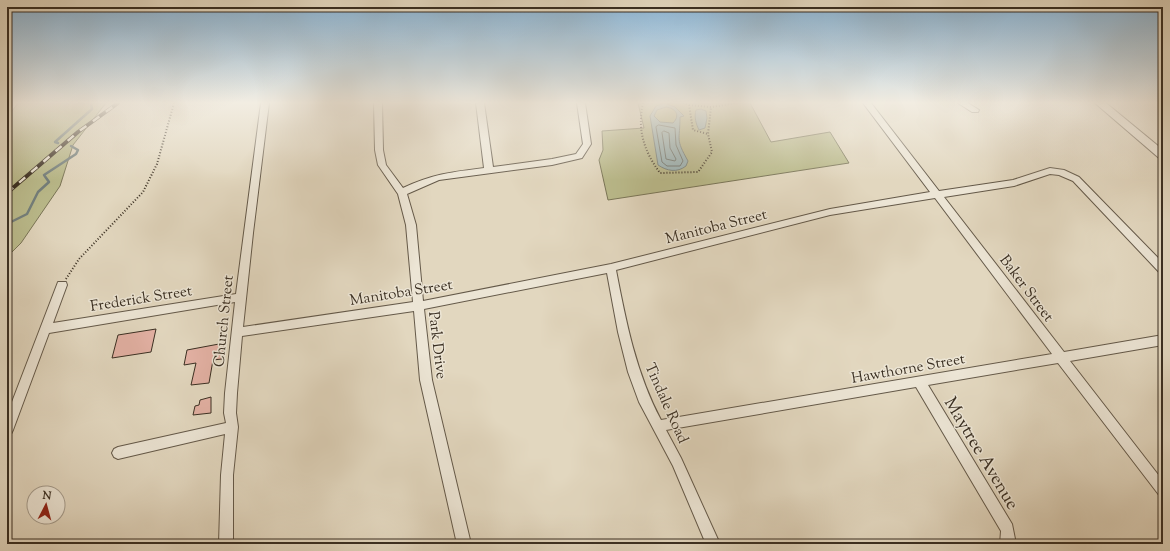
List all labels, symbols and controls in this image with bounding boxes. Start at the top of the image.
street label: Manitoba Street [663,205,769,250]
street label: Baker Street [994,251,1058,327]
street label: Church Street [209,274,240,368]
street label: Manitoba Street [348,275,454,312]
street label: Frederick Street [89,281,194,318]
street label: Park Drive [422,310,451,380]
street label: Hawthorne Street [850,349,967,390]
street label: Tindale Road [639,360,693,448]
street label: Maytree Avenue [936,393,1024,515]
north arrow [26,485,66,525]
text: N [41,488,52,504]

